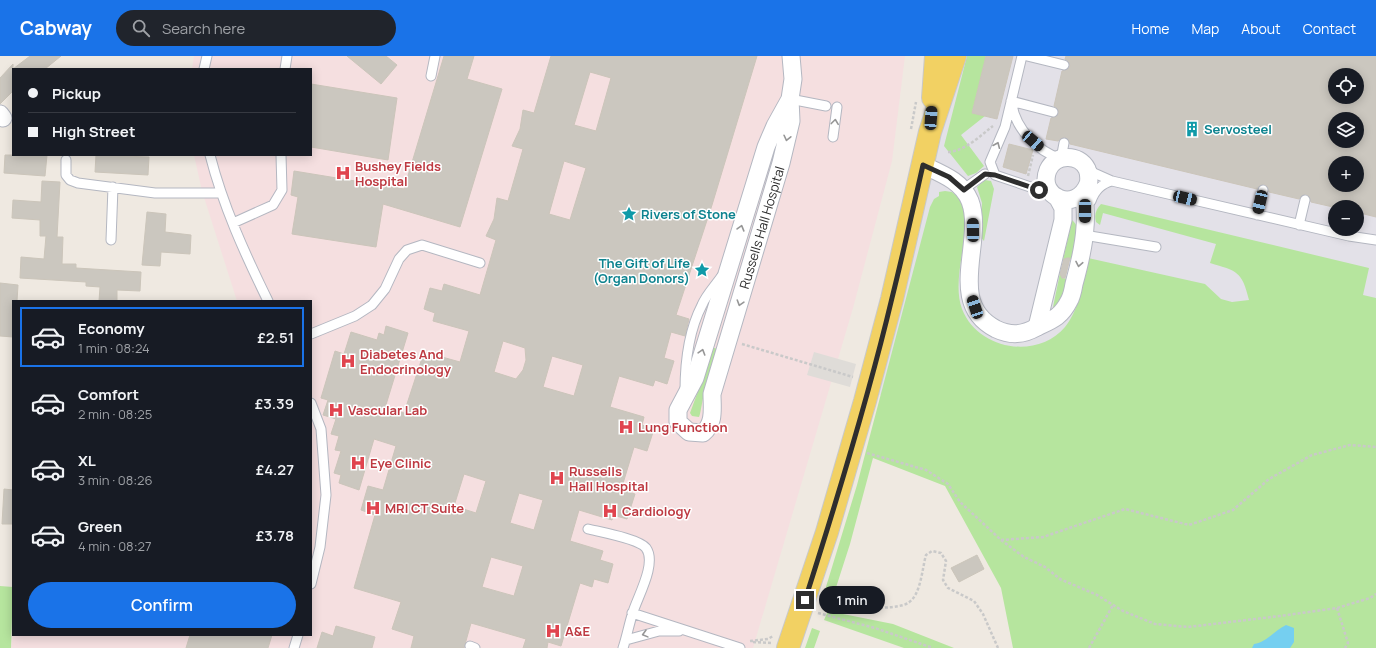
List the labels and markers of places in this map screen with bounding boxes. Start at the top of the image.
building icon: Servosteel [1183,120,1201,138]
place label: Servosteel [1204,120,1272,138]
place label: Bushey Fields Hospital [355,157,441,190]
hospital icon: Bushey Fields Hospital [334,164,352,182]
place icon: Rivers of Stone [620,205,638,223]
place label: Rivers of Stone [641,205,736,223]
place label: The Gift of Life (Organ Donors) [593,254,690,287]
place icon: The Gift of Life (Organ Donors) [693,261,711,279]
place label: Diabetes And Endocrinology [360,345,452,378]
hospital icon: Diabetes And Endocrinology [339,352,357,370]
hospital icon: Vascular Lab [327,401,345,419]
place label: Vascular Lab [348,401,427,419]
hospital icon: Lung Function [617,418,635,436]
place label: Lung Function [638,418,728,436]
hospital icon: Eye Clinic [349,454,367,472]
place label: Eye Clinic [370,454,432,472]
place label: Russells Hall Hospital [569,462,648,495]
hospital icon: Russells Hall Hospital [548,469,566,487]
hospital icon: MRI CT Suite [364,499,382,517]
place label: MRI CT Suite [385,499,464,517]
hospital icon: Cardiology [601,502,619,520]
place label: Cardiology [622,502,692,520]
hospital icon: A&E [544,622,562,640]
place label: A&E [565,622,590,640]

